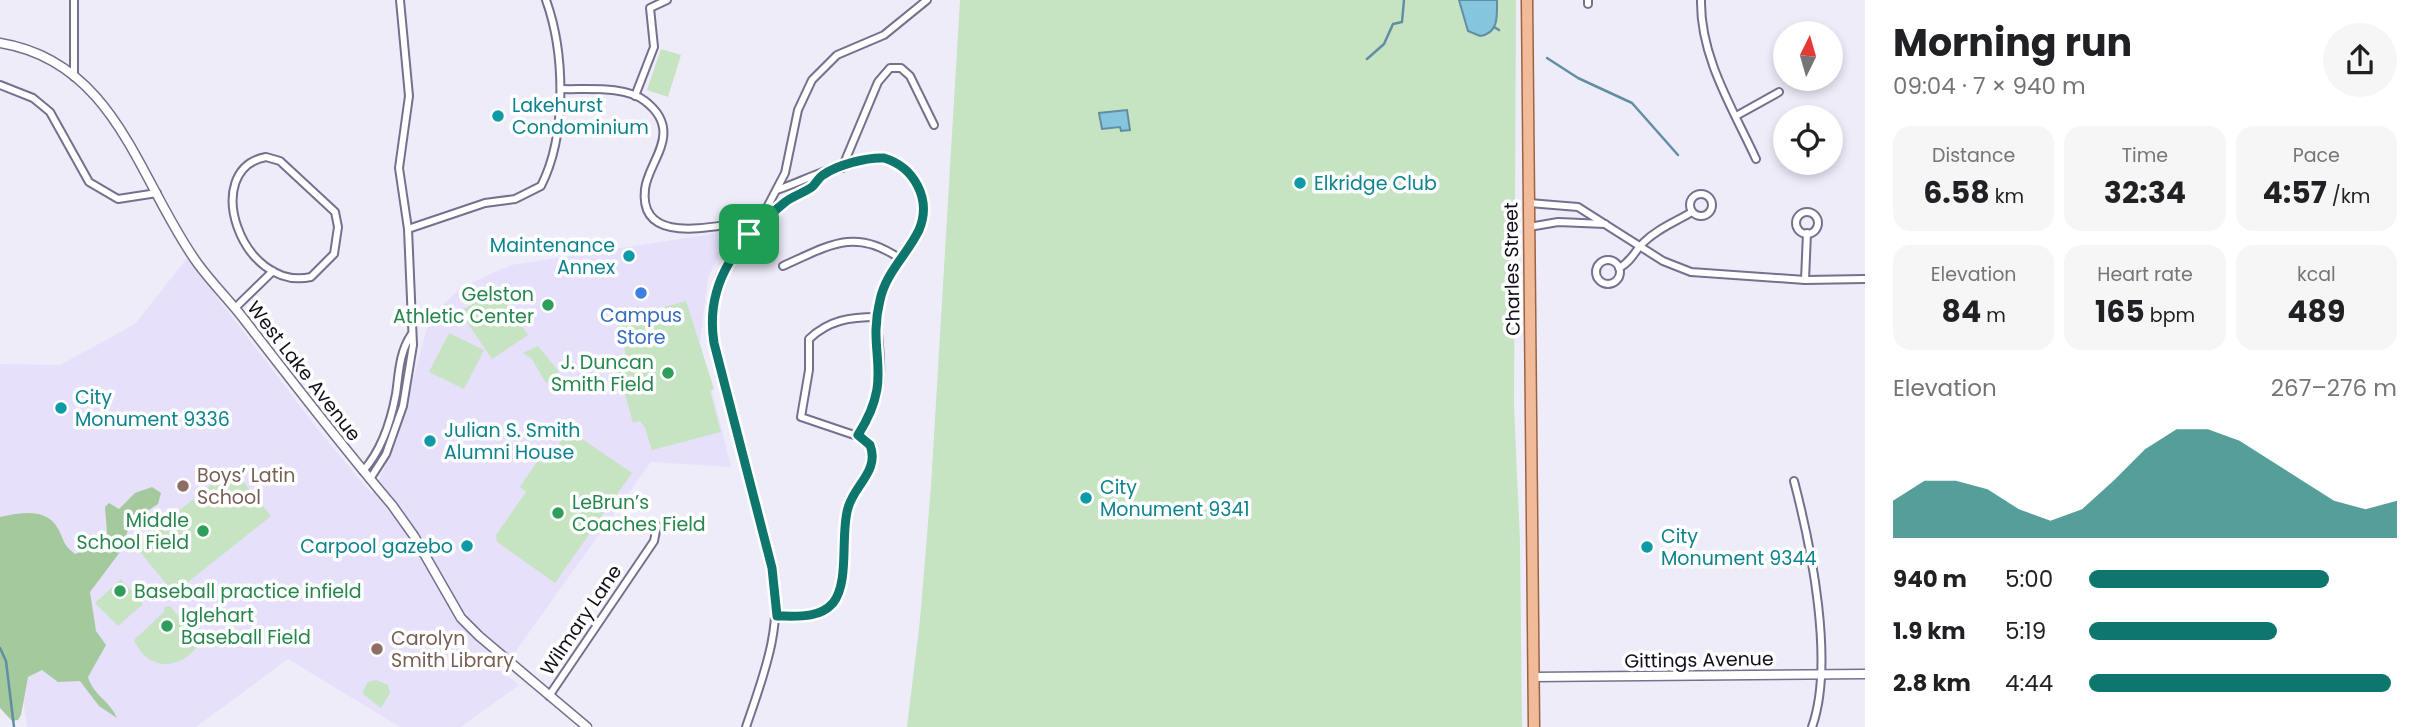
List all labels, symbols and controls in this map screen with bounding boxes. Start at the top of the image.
text: Morning run [1893,16,2132,69]
north arrow [1773,21,1843,91]
map controls [1773,21,1843,175]
button: share [2323,23,2397,97]
text: 09:04 · 7 × 940 m [1893,70,2086,102]
place label: Lakehurst Condominium [512,92,649,141]
button: locate [1773,105,1843,175]
marker: Lakehurst Condominium [490,108,506,124]
text: Distance [1932,142,2015,169]
text: Time [2122,142,2168,169]
text: Pace [2293,142,2340,169]
place label: Elkridge Club [1314,170,1437,197]
text: 6.58 [1923,171,1990,214]
text: 32:34 [2104,171,2186,214]
text: 4:57 [2262,171,2327,214]
marker: Elkridge Club [1292,175,1308,191]
text: km [1990,183,2024,210]
text: /km [2327,183,2370,210]
street label: Charles Street [1497,202,1527,336]
pin [719,204,779,264]
icon: arrive [730,215,768,253]
place label: Maintenance Annex [490,232,615,281]
marker: Maintenance Annex [621,248,637,264]
text: Elevation [1931,261,2016,288]
text: Heart rate [2097,261,2193,288]
text: kcal [2297,261,2336,288]
place label: Gelston Athletic Center [393,281,534,330]
marker: Campus Store [633,285,649,301]
text: 84 [1941,290,1981,333]
text: 165 [2095,290,2145,333]
text: 489 [2287,290,2345,333]
street label: West Lake Avenue [241,295,367,447]
marker: Gelston Athletic Center [540,297,556,313]
place label: Campus Store [600,302,682,351]
text: m [1981,302,2006,329]
text: bpm [2145,302,2195,329]
place label: J. Duncan Smith Field [551,349,654,398]
marker: J. Duncan Smith Field [660,365,676,381]
text: Elevation [1893,372,1997,404]
text: 267–276 m [2271,372,2397,404]
place label: City Monument 9336 [75,384,230,433]
marker: City Monument 9336 [53,400,69,416]
place label: Julian S. Smith Alumni House [444,417,580,466]
marker: Julian S. Smith Alumni House [422,433,438,449]
place label: Boys’ Latin School [197,462,295,511]
place label: City Monument 9341 [1100,474,1250,523]
marker: Boys’ Latin School [175,478,191,494]
place label: LeBrun’s Coaches Field [572,489,706,538]
marker: City Monument 9341 [1078,490,1094,506]
marker: LeBrun’s Coaches Field [550,505,566,521]
place label: Middle School Field [77,507,189,556]
marker: Middle School Field [195,523,211,539]
place label: City Monument 9344 [1661,523,1816,572]
place label: Carpool gazebo [300,533,453,560]
marker: Carpool gazebo [459,538,475,554]
marker: City Monument 9344 [1639,539,1655,555]
street label: Wilmary Lane [534,559,628,681]
text: 940 m [1893,563,1967,595]
text: 5:00 [2005,563,2053,595]
place label: Baseball practice infield [134,578,362,605]
marker: Baseball practice infield [112,583,128,599]
place label: Iglehart Baseball Field [181,602,311,651]
text: 1.9 km [1893,615,1966,647]
text: 5:19 [2005,615,2046,647]
marker: Iglehart Baseball Field [159,618,175,634]
place label: Carolyn Smith Library [391,625,514,674]
marker: Carolyn Smith Library [369,641,385,657]
street label: Gittings Avenue [1624,645,1774,675]
text: 2.8 km [1893,667,1971,699]
text: 4:44 [2005,667,2053,699]

